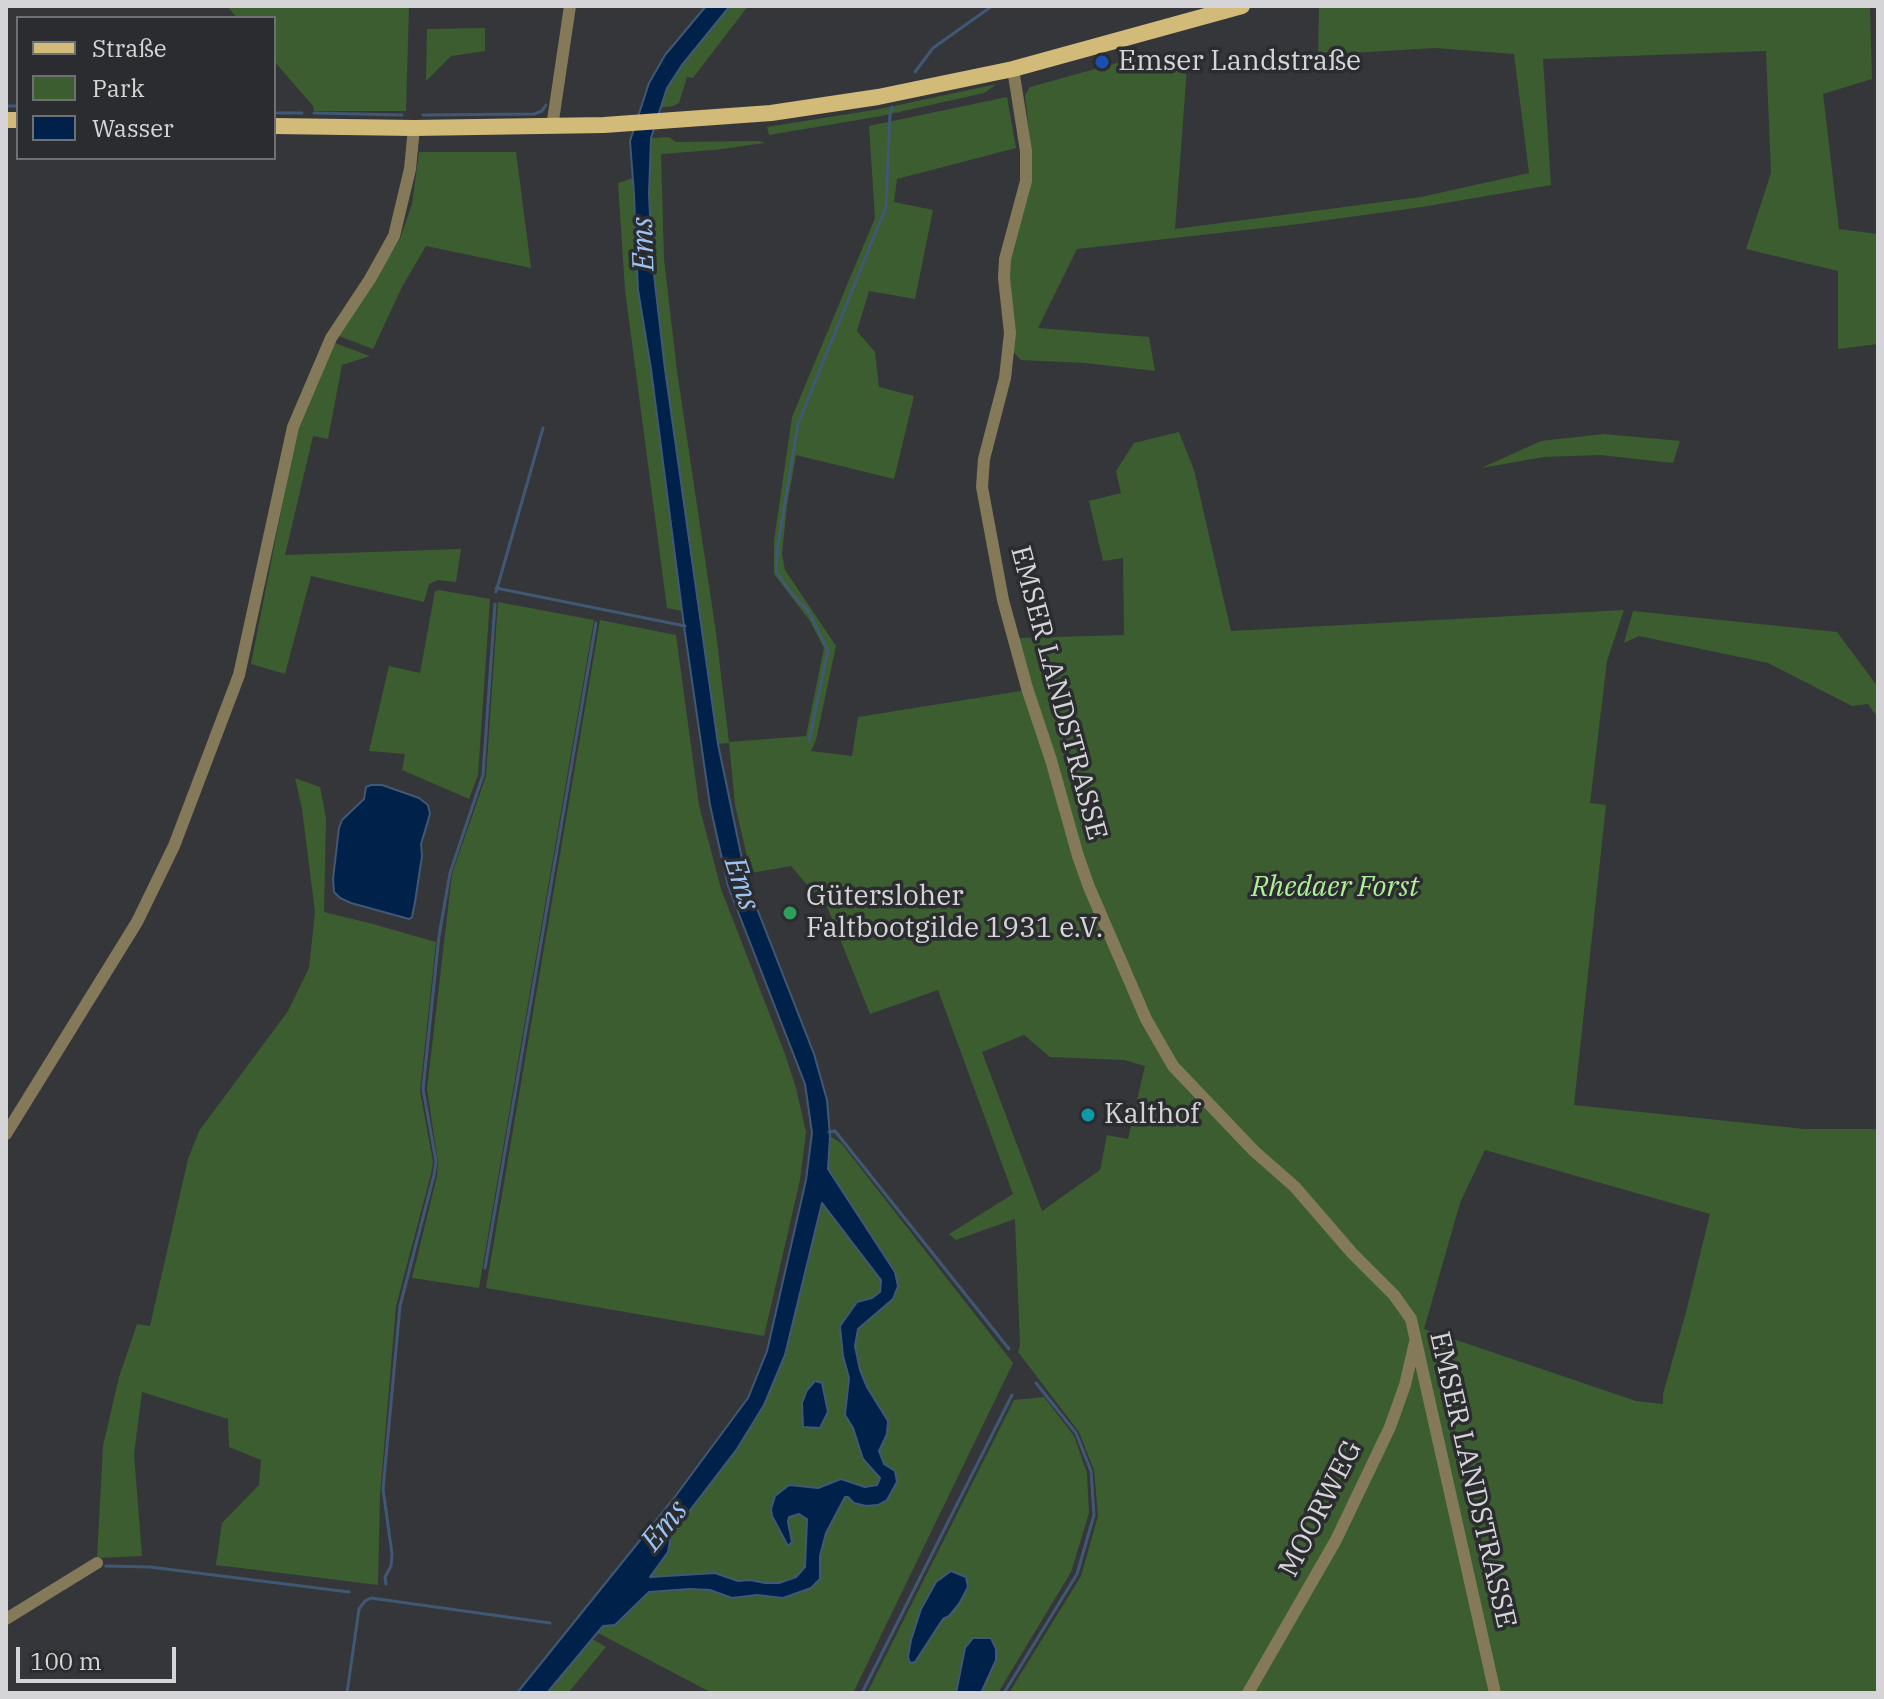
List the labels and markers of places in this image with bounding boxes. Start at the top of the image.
place label: Emser Landstraße [1118,45,1361,79]
marker: Emser Landstraße [1093,53,1111,71]
place label: Gütersloher Faltbootgilde 1931 e.V. [806,880,1103,946]
marker: Gütersloher Faltbootgilde 1931 e.V. [781,904,799,922]
place label: Kalthof [1104,1098,1200,1132]
marker: Kalthof [1079,1106,1097,1124]

